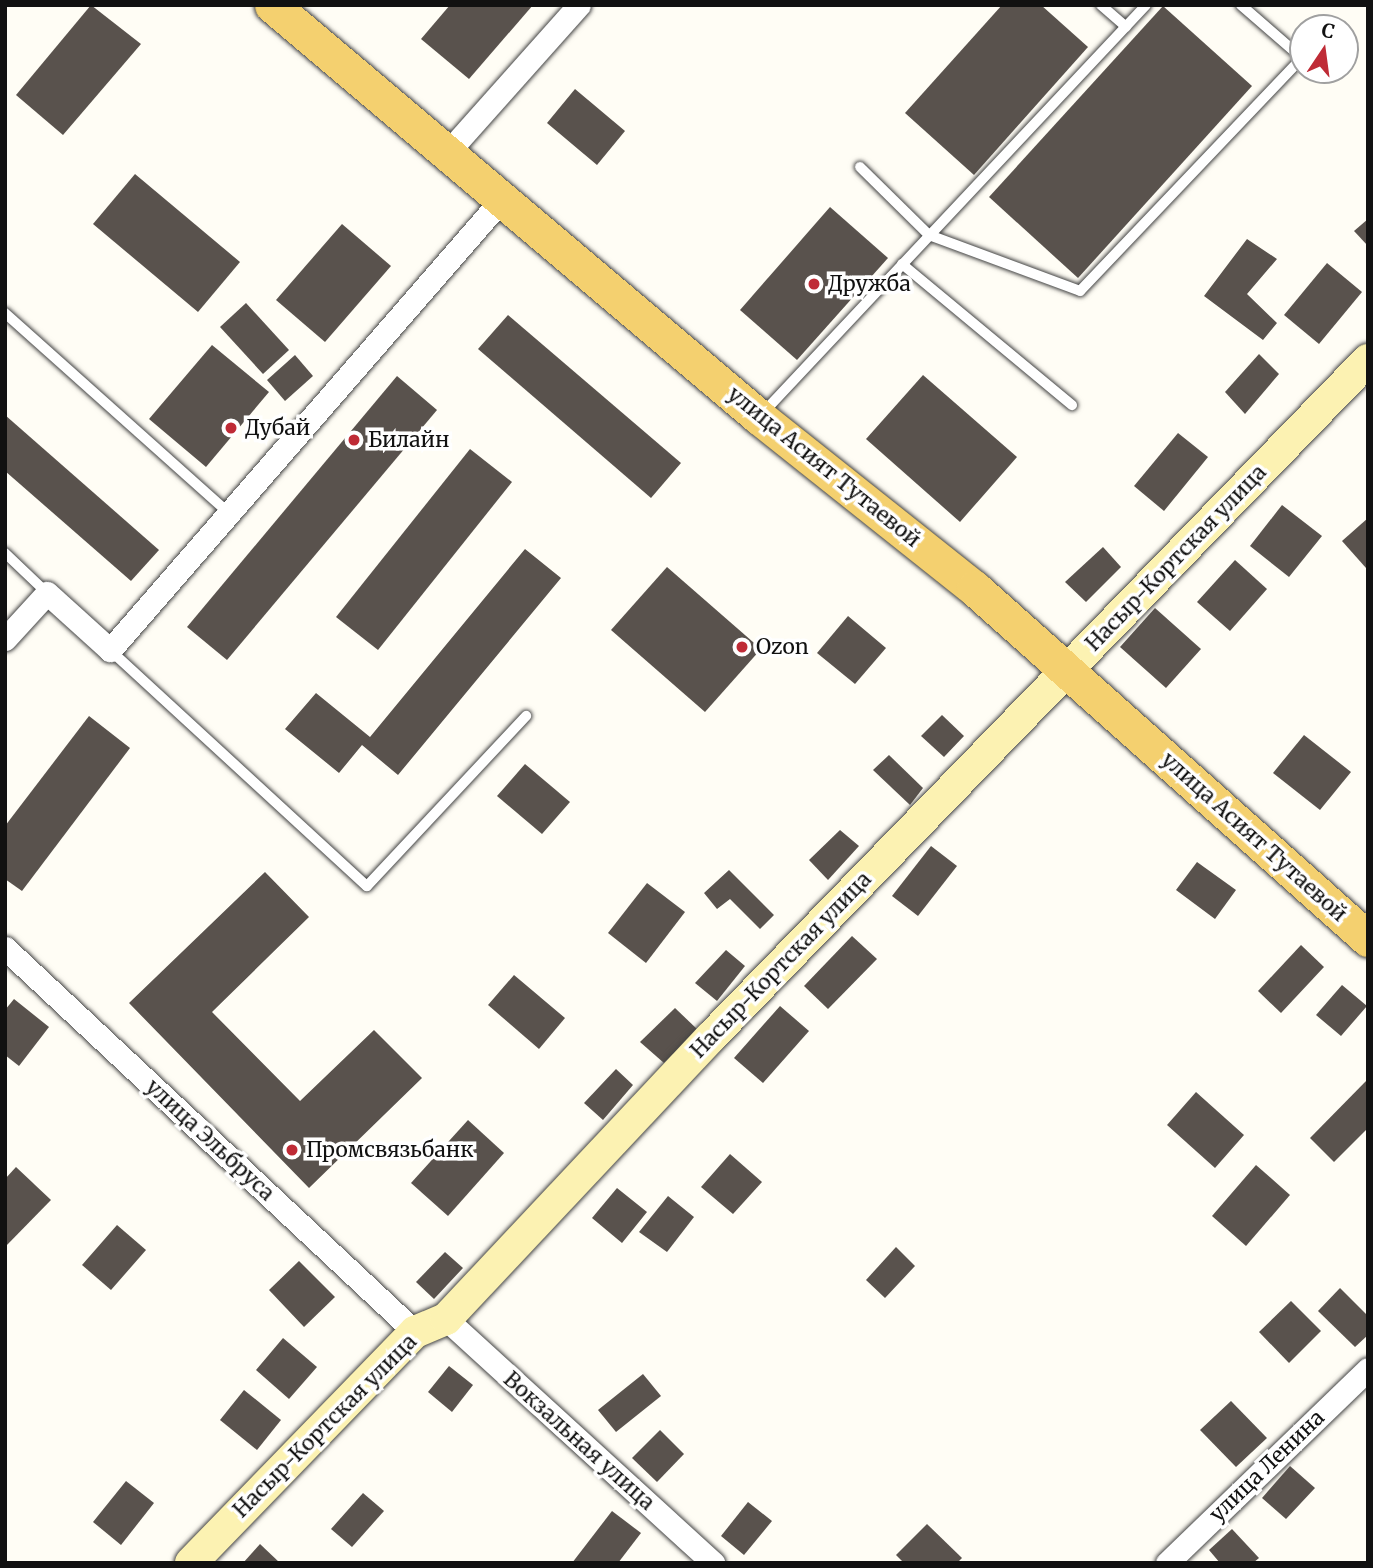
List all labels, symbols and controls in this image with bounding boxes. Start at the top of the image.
north arrow [1289,14,1359,84]
text: С [1319,17,1337,44]
place label: Дружба [828,271,911,297]
marker: Дружба [806,276,822,292]
street label: улица Асият Тутаевой [723,381,925,553]
place label: Дубай [245,415,310,441]
marker: Дубай [223,420,239,436]
place label: Билайн [368,427,449,453]
marker: Билайн [346,432,362,448]
street label: Насыр-Кортская улица [1081,460,1271,656]
place label: Ozon [756,634,809,660]
marker: Ozon [734,639,750,655]
street label: улица Асият Тутаевой [1156,747,1352,927]
street label: Насыр-Кортская улица [686,867,876,1063]
street label: улица Эльбруса [141,1074,279,1206]
place label: Промсвязьбанк [306,1137,473,1163]
marker: Промсвязьбанк [284,1142,300,1158]
street label: Насыр-Кортская улица [228,1329,422,1523]
street label: Вокзальная улица [498,1367,660,1515]
street label: улица Ленина [1204,1405,1330,1527]

